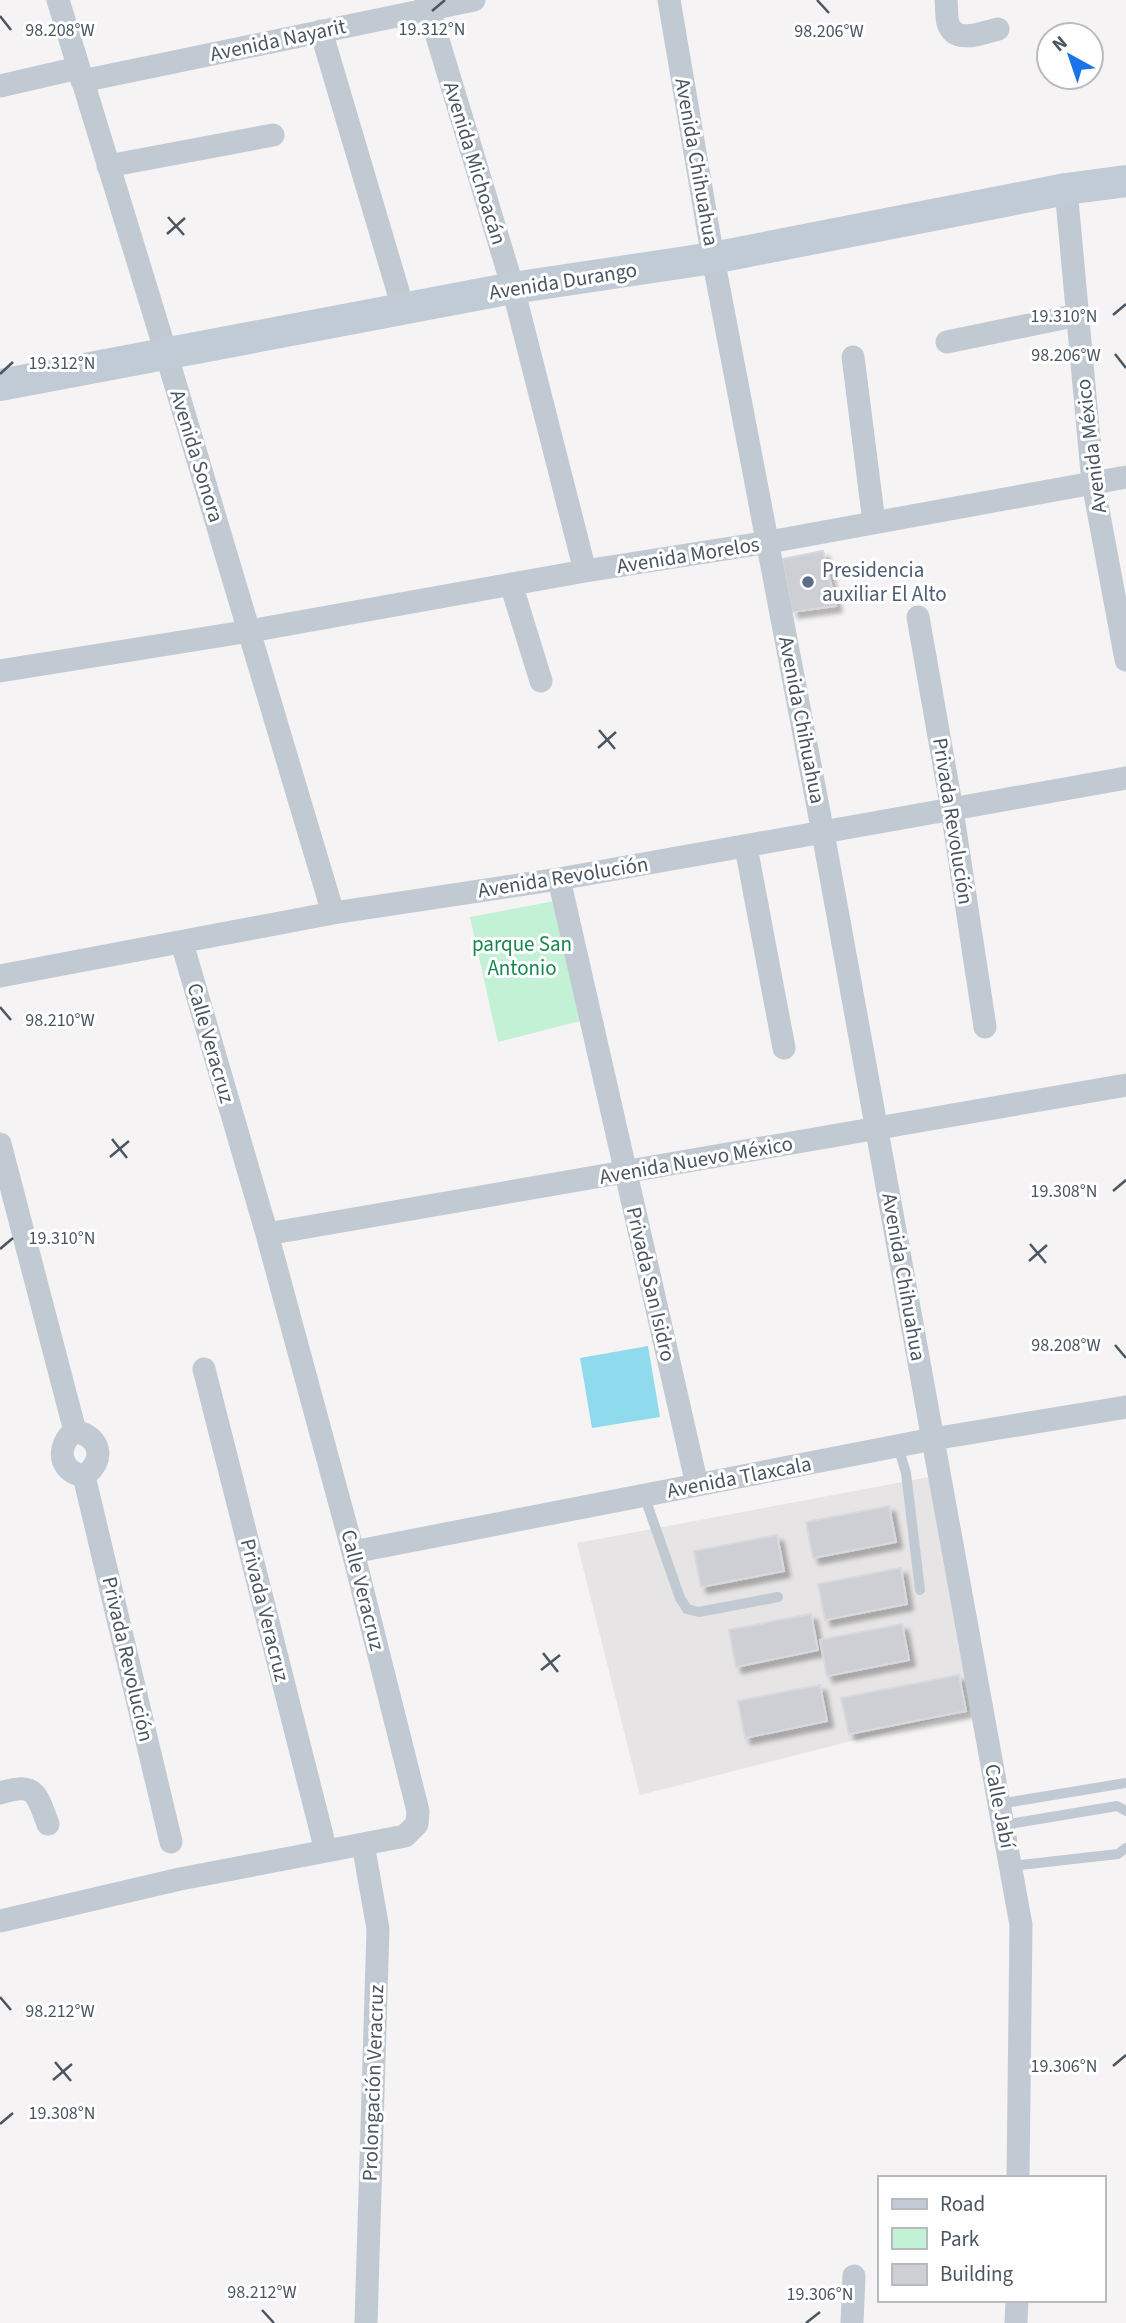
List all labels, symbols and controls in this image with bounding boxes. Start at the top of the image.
street label: Avenida Nayarit [207,11,349,69]
text: 19.312°N [399,17,465,42]
text: 98.208°W [25,18,95,43]
text: 98.206°W [794,19,864,44]
north arrow [1035,21,1105,91]
text: N [1047,30,1074,59]
street label: Avenida Chihuahua [667,76,727,248]
street label: Avenida Michoacán [436,78,514,248]
street label: Avenida Durango [487,255,639,307]
text: 19.310°N [1031,304,1097,329]
text: 98.206°W [1031,343,1101,368]
text: 19.312°N [29,351,95,376]
street label: Avenida México [1068,377,1114,515]
street label: Avenida Sonora [163,386,231,526]
street label: Avenida Morelos [614,529,762,581]
place label: Presidencia auxiliar El Alto [822,555,947,609]
marker: Presidencia auxiliar El Alto [800,574,816,590]
street label: Avenida Chihuahua [771,634,833,806]
street label: Privada Revolución [925,735,981,907]
street label: Avenida Revolución [476,849,650,905]
park label: parque San Antonio [472,929,572,983]
street label: Calle Veracruz [180,980,242,1107]
text: 98.210°W [25,1008,95,1033]
street label: Avenida Nuevo México [597,1128,795,1192]
text: 19.308°N [1031,1179,1097,1204]
street label: Avenida Chihuahua [874,1191,934,1363]
street label: Privada San Isidro [619,1204,683,1364]
text: 19.310°N [29,1226,95,1251]
text: 98.208°W [1031,1333,1101,1358]
street label: Avenida Tlaxcala [664,1448,814,1506]
street label: Calle Veracruz [334,1527,392,1654]
street label: Privada Veracruz [233,1535,297,1685]
street label: Privada Revolución [94,1574,162,1744]
street label: Calle Jabí [977,1761,1023,1852]
street label: Prolongación Veracruz [355,1984,391,2182]
text: 98.212°W [25,1999,95,2024]
text: 19.306°N [1031,2054,1097,2079]
text: 19.308°N [29,2101,95,2126]
legend [878,2176,1105,2302]
text: Road [940,2189,985,2219]
text: Park [940,2224,980,2254]
text: Building [940,2259,1014,2289]
text: 98.212°W [227,2280,297,2305]
text: 19.306°N [787,2282,853,2307]

